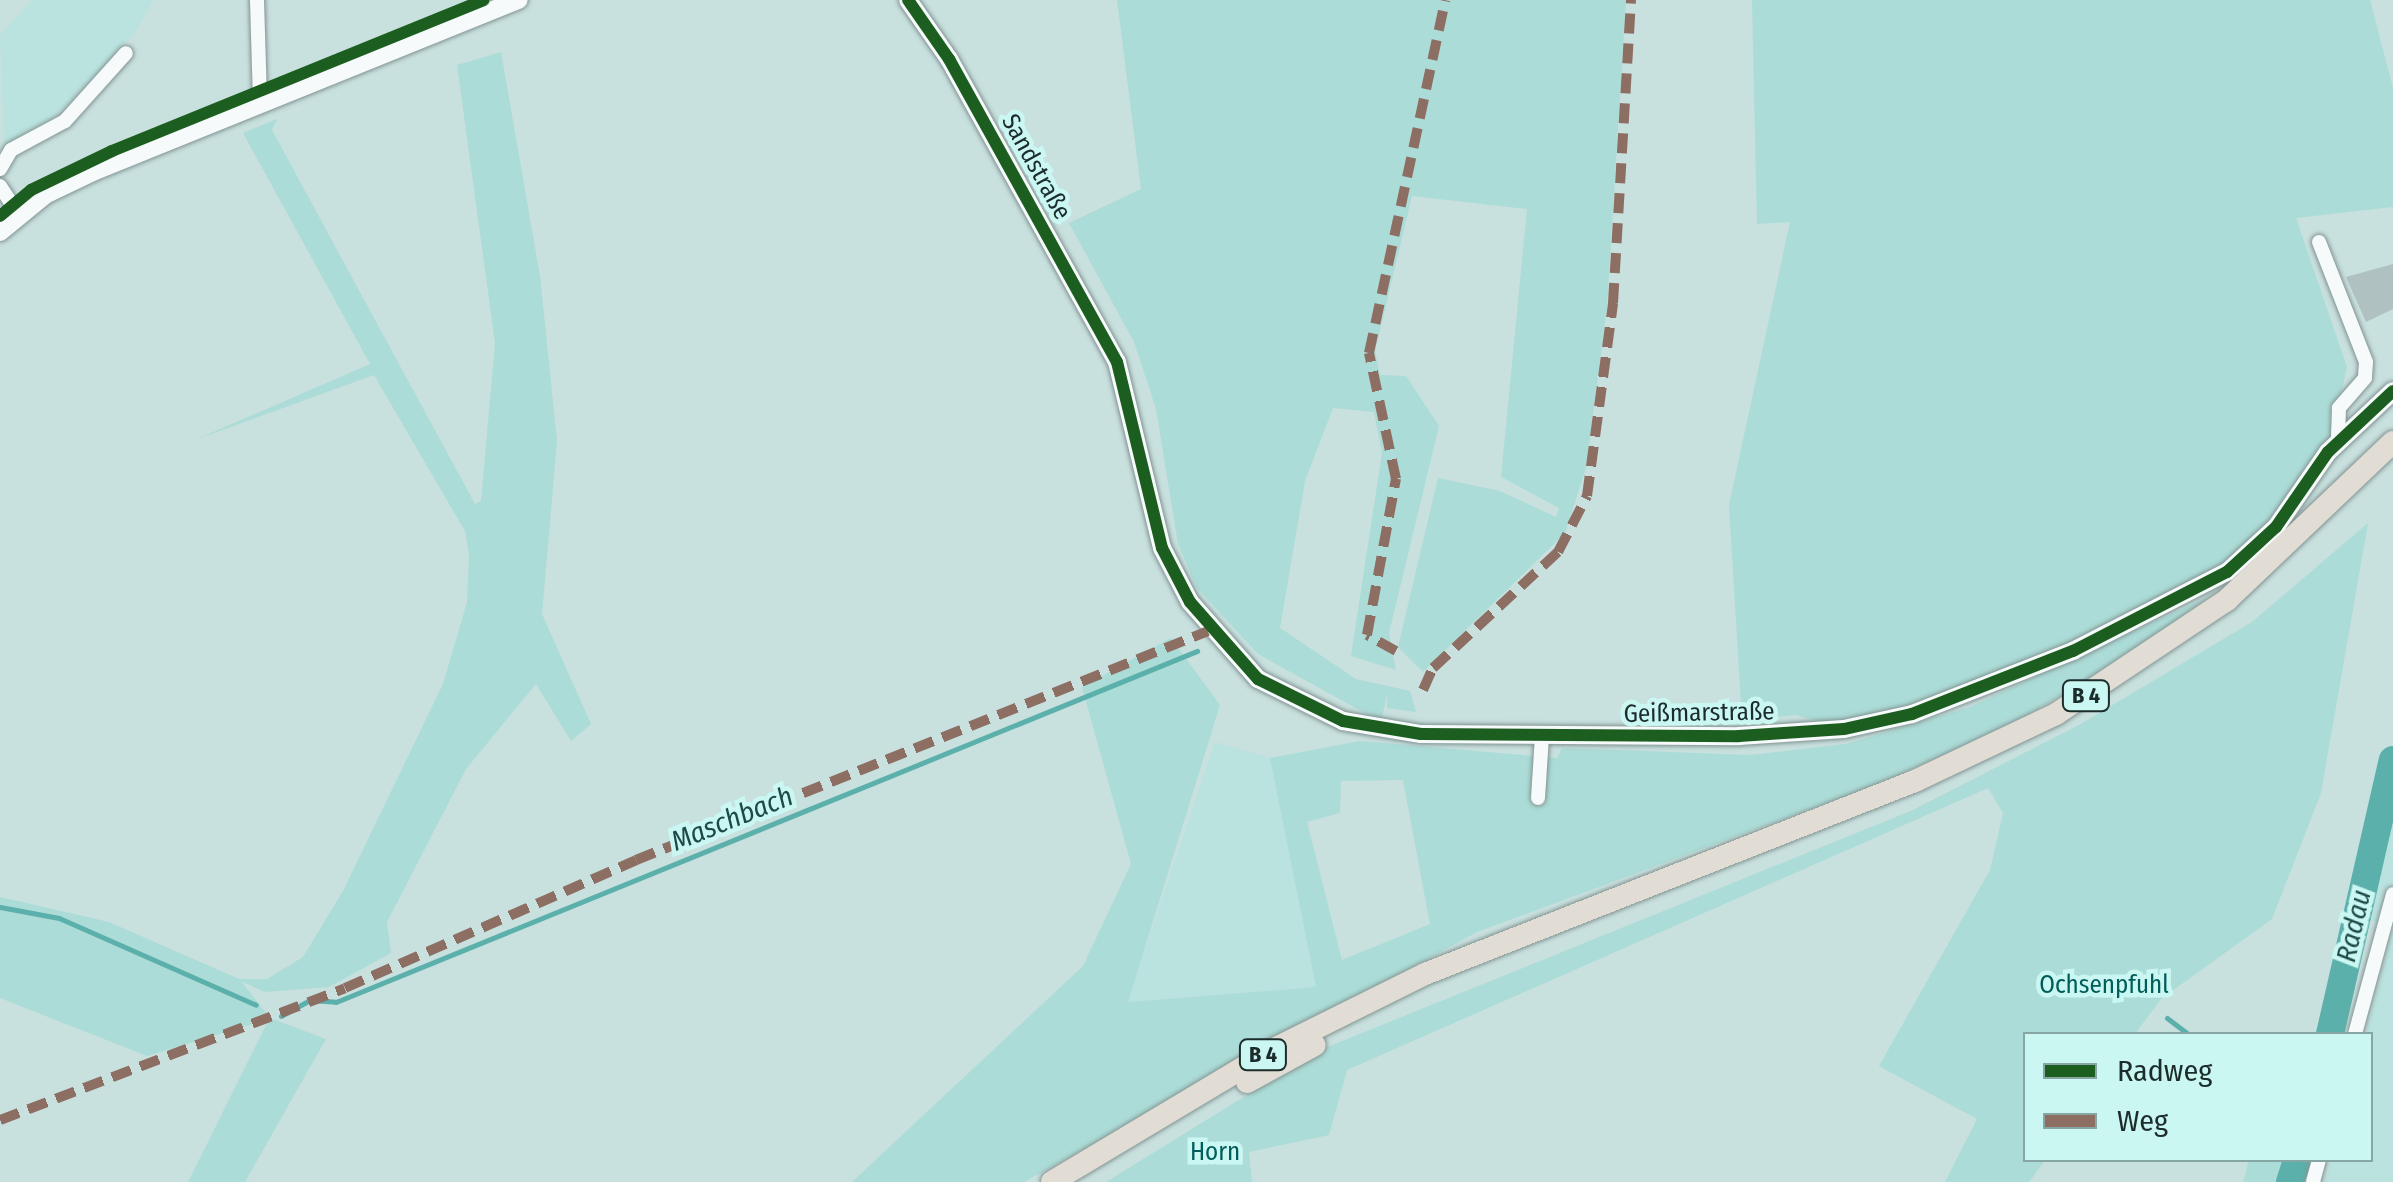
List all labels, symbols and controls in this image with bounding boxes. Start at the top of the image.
street label: Sandstraße [995,109,1077,225]
road number: B 4 [2061,679,2111,713]
street label: Geißmarstraße [1623,697,1775,729]
water label: Maschbach [666,779,798,859]
water label: Radau [2329,887,2379,965]
park label: Ochsenpfuhl [2039,970,2169,1000]
legend [2023,1032,2373,1162]
road number: B 4 [1238,1038,1288,1072]
text: Radweg [2117,1053,2212,1089]
text: Weg [2117,1103,2168,1139]
park label: Horn [1190,1137,1240,1167]

